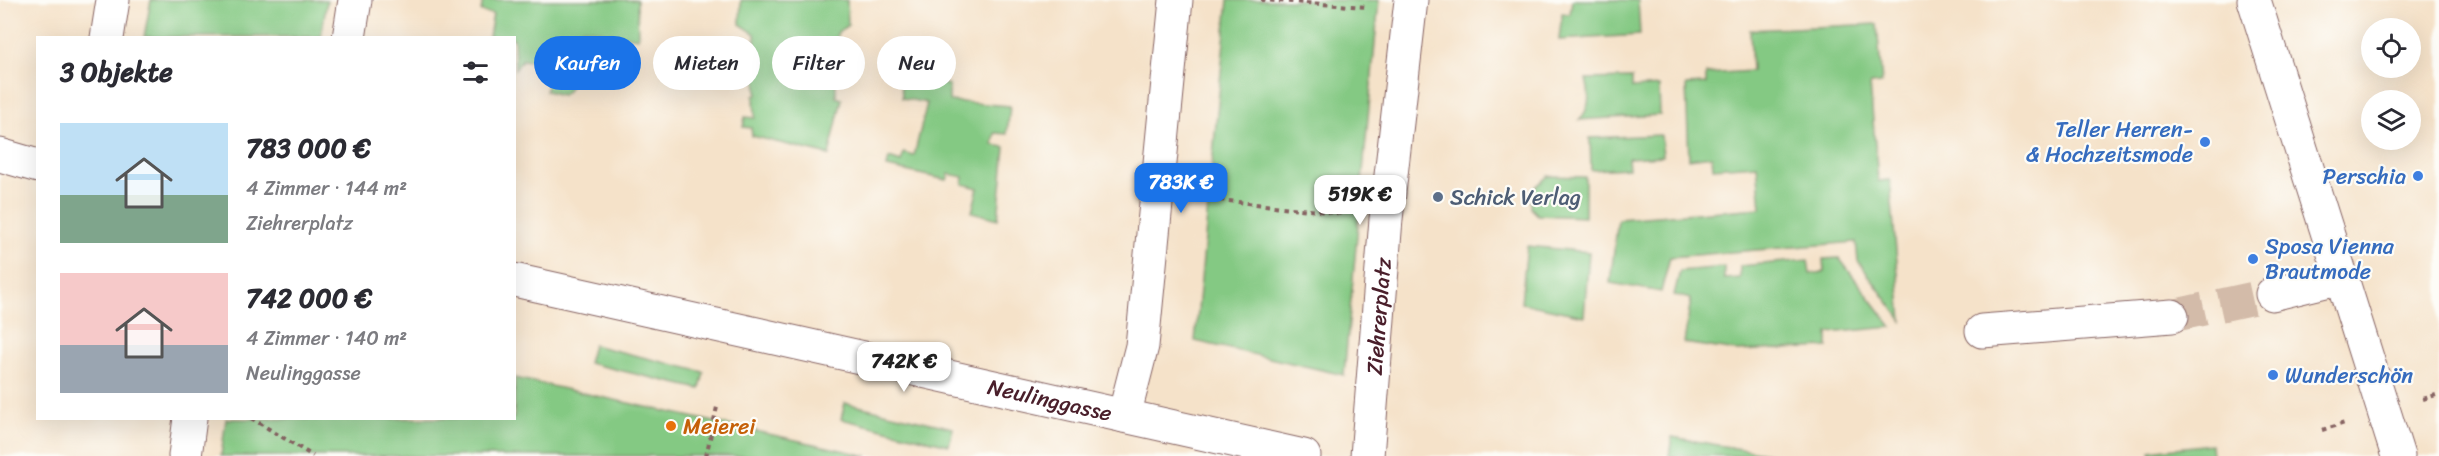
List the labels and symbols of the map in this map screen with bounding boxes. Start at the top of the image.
place label: Teller Herren- & Hochzeitsmode [2026,110,2193,174]
marker: Teller Herren- & Hochzeitsmode [2198,135,2212,149]
place label: Perschia [2323,157,2406,196]
pin: 783K € [1132,163,1230,214]
marker: Perschia [2411,169,2425,183]
pin: 519K € [1311,175,1409,226]
place label: Schick Verlag [1450,178,1581,217]
marker: Schick Verlag [1431,190,1445,204]
place label: Sposa Vienna Brautmode [2265,227,2395,291]
marker: Sposa Vienna Brautmode [2246,252,2260,266]
street label: Ziehrerplatz [1354,256,1402,377]
pin: 742K € [855,342,953,393]
place label: Wunderschön [2285,356,2413,395]
street label: Neulinggasse [984,367,1116,432]
marker: Wunderschön [2266,368,2280,382]
place label: Meierei [683,407,756,446]
marker: Meierei [664,419,678,433]

